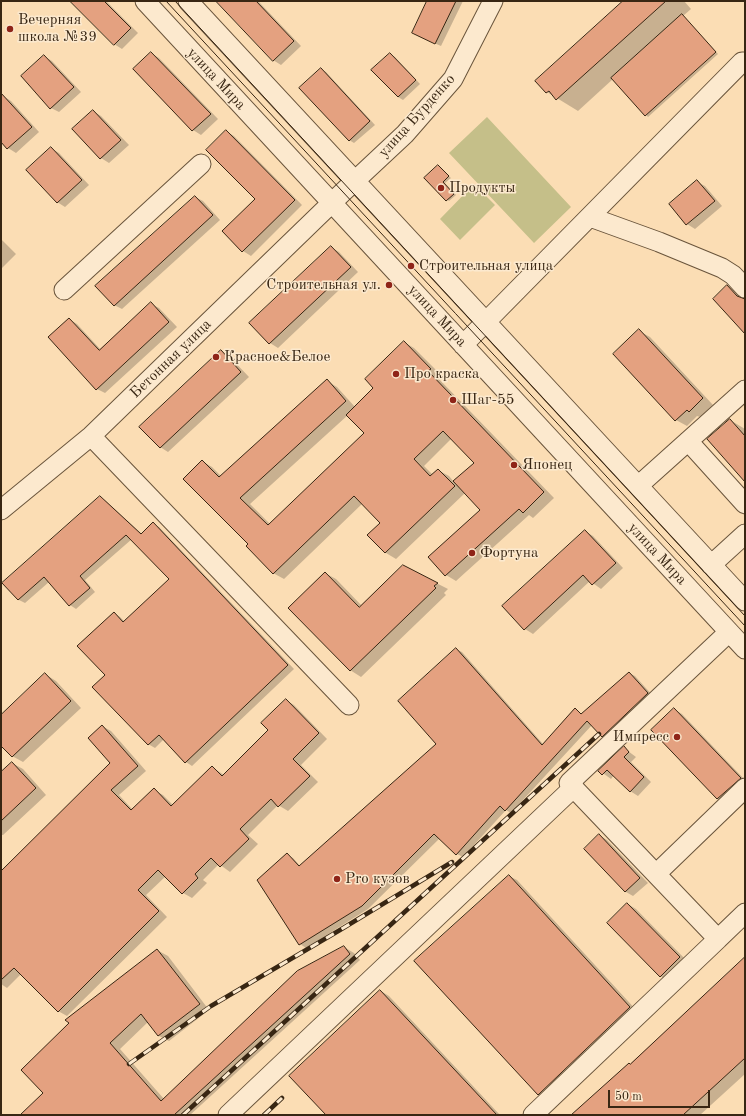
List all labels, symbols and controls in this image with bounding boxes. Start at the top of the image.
place label: Вечерняя школа №39 [18,11,97,46]
marker: Вечерняя школа №39 [5,24,15,34]
street label: улица Мира [183,44,249,114]
street label: улица Бурденко [375,71,459,161]
place label: Продукты [449,179,515,197]
marker: Продукты [436,183,446,193]
place label: Строительная улица [419,257,553,275]
marker: Строительная улица [406,261,416,271]
place label: Строительная ул. [266,276,381,294]
marker: Строительная ул. [384,280,394,290]
street label: улица Мира [404,281,470,351]
street label: Бетонная улица [127,316,215,402]
place label: Красное&Белое [224,348,330,366]
marker: Красное&Белое [211,352,221,362]
place label: Про краска [404,365,479,383]
marker: Про краска [391,369,401,379]
place label: Шаг-55 [461,391,514,409]
marker: Шаг-55 [448,395,458,405]
place label: Японец [522,456,572,474]
marker: Японец [509,460,519,470]
street label: улица Мира [624,519,690,589]
place label: Фортуна [480,544,538,562]
marker: Фортуна [467,548,477,558]
place label: Импресс [613,728,669,746]
marker: Импресс [672,732,682,742]
place label: Pro кузов [345,870,410,888]
marker: Pro кузов [332,874,342,884]
scale bar [610,1082,712,1108]
text: 50 m [615,1091,642,1103]

